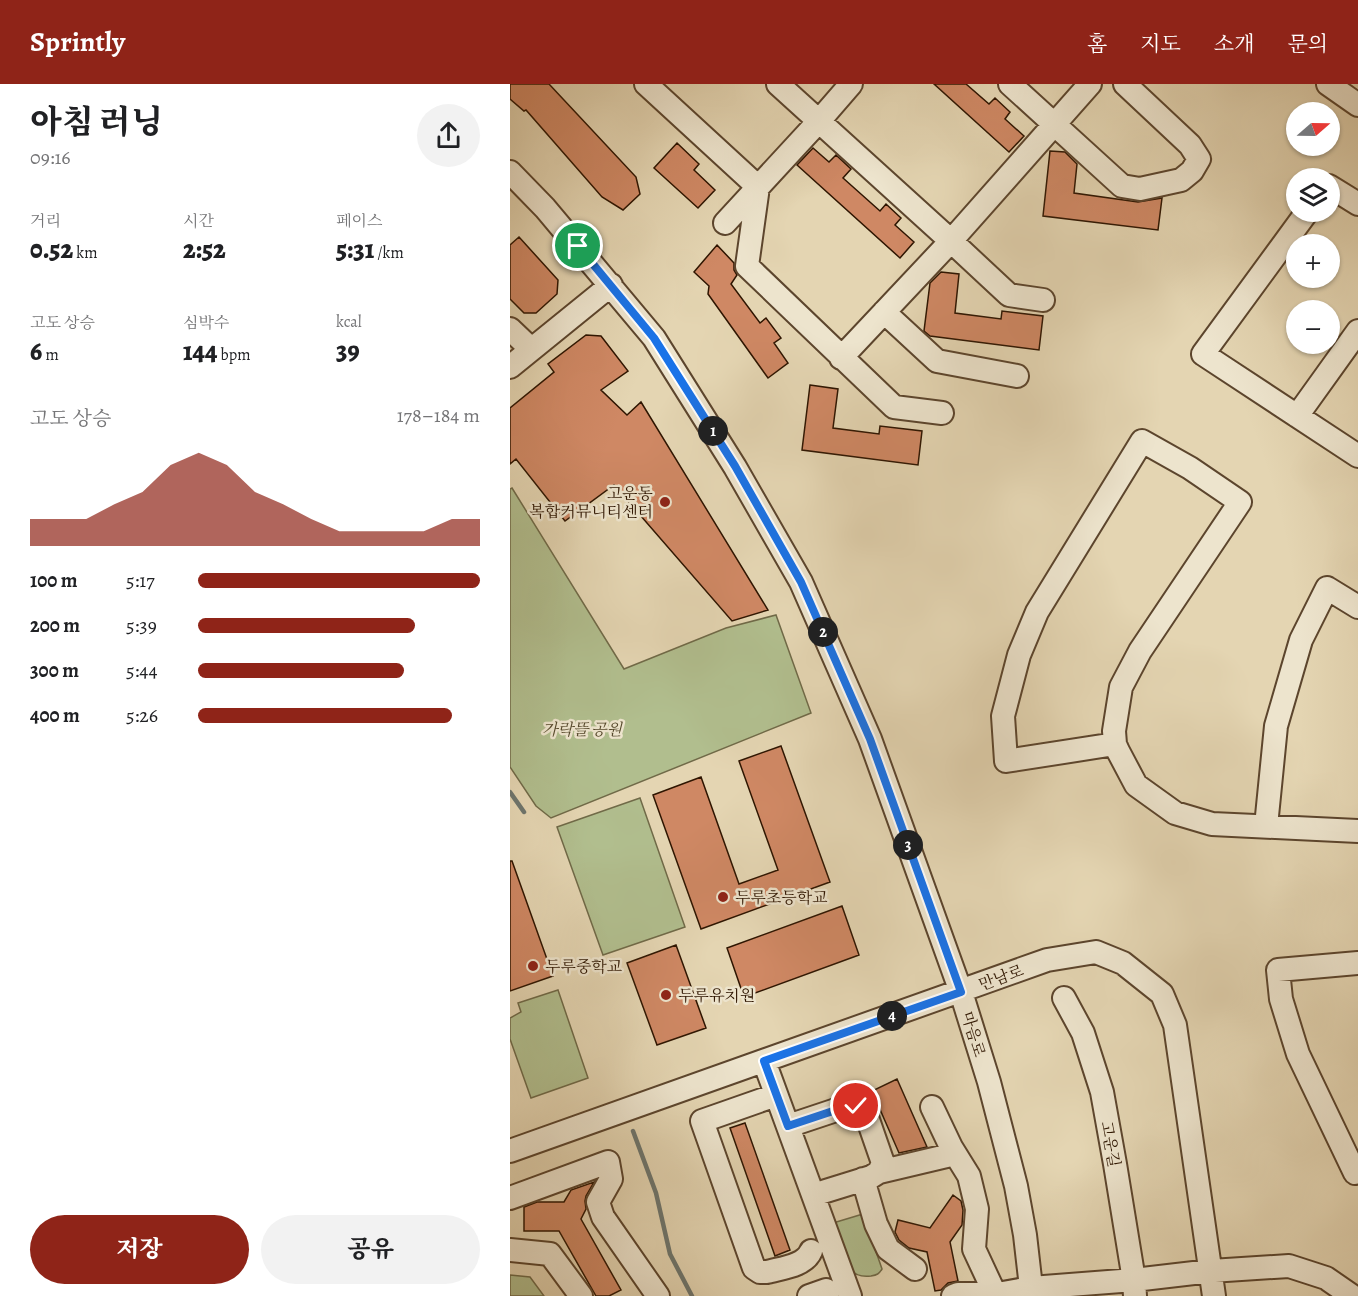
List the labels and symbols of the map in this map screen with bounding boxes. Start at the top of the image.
north arrow [1286,102,1340,156]
pin [552,220,603,271]
pin: 1 [698,416,728,446]
place label: 고운동 복합커뮤니티센터 [529,483,654,523]
marker: 고운동 복합커뮤니티센터 [658,495,672,509]
pin: 2 [808,617,838,647]
park label: 가락뜰 공원 [542,719,624,741]
pin: 3 [893,830,923,860]
place label: 두루초등학교 [735,887,828,909]
marker: 두루초등학교 [716,890,730,904]
place label: 두루중학교 [545,956,622,978]
marker: 두루중학교 [526,959,540,973]
street label: 만남로 [976,959,1027,996]
place label: 두루유치원 [678,985,755,1007]
marker: 두루유치원 [659,988,673,1002]
pin: 4 [877,1001,907,1031]
street label: 마음로 [956,1009,990,1060]
pin [830,1080,881,1131]
street label: 고운길 [1095,1119,1125,1169]

